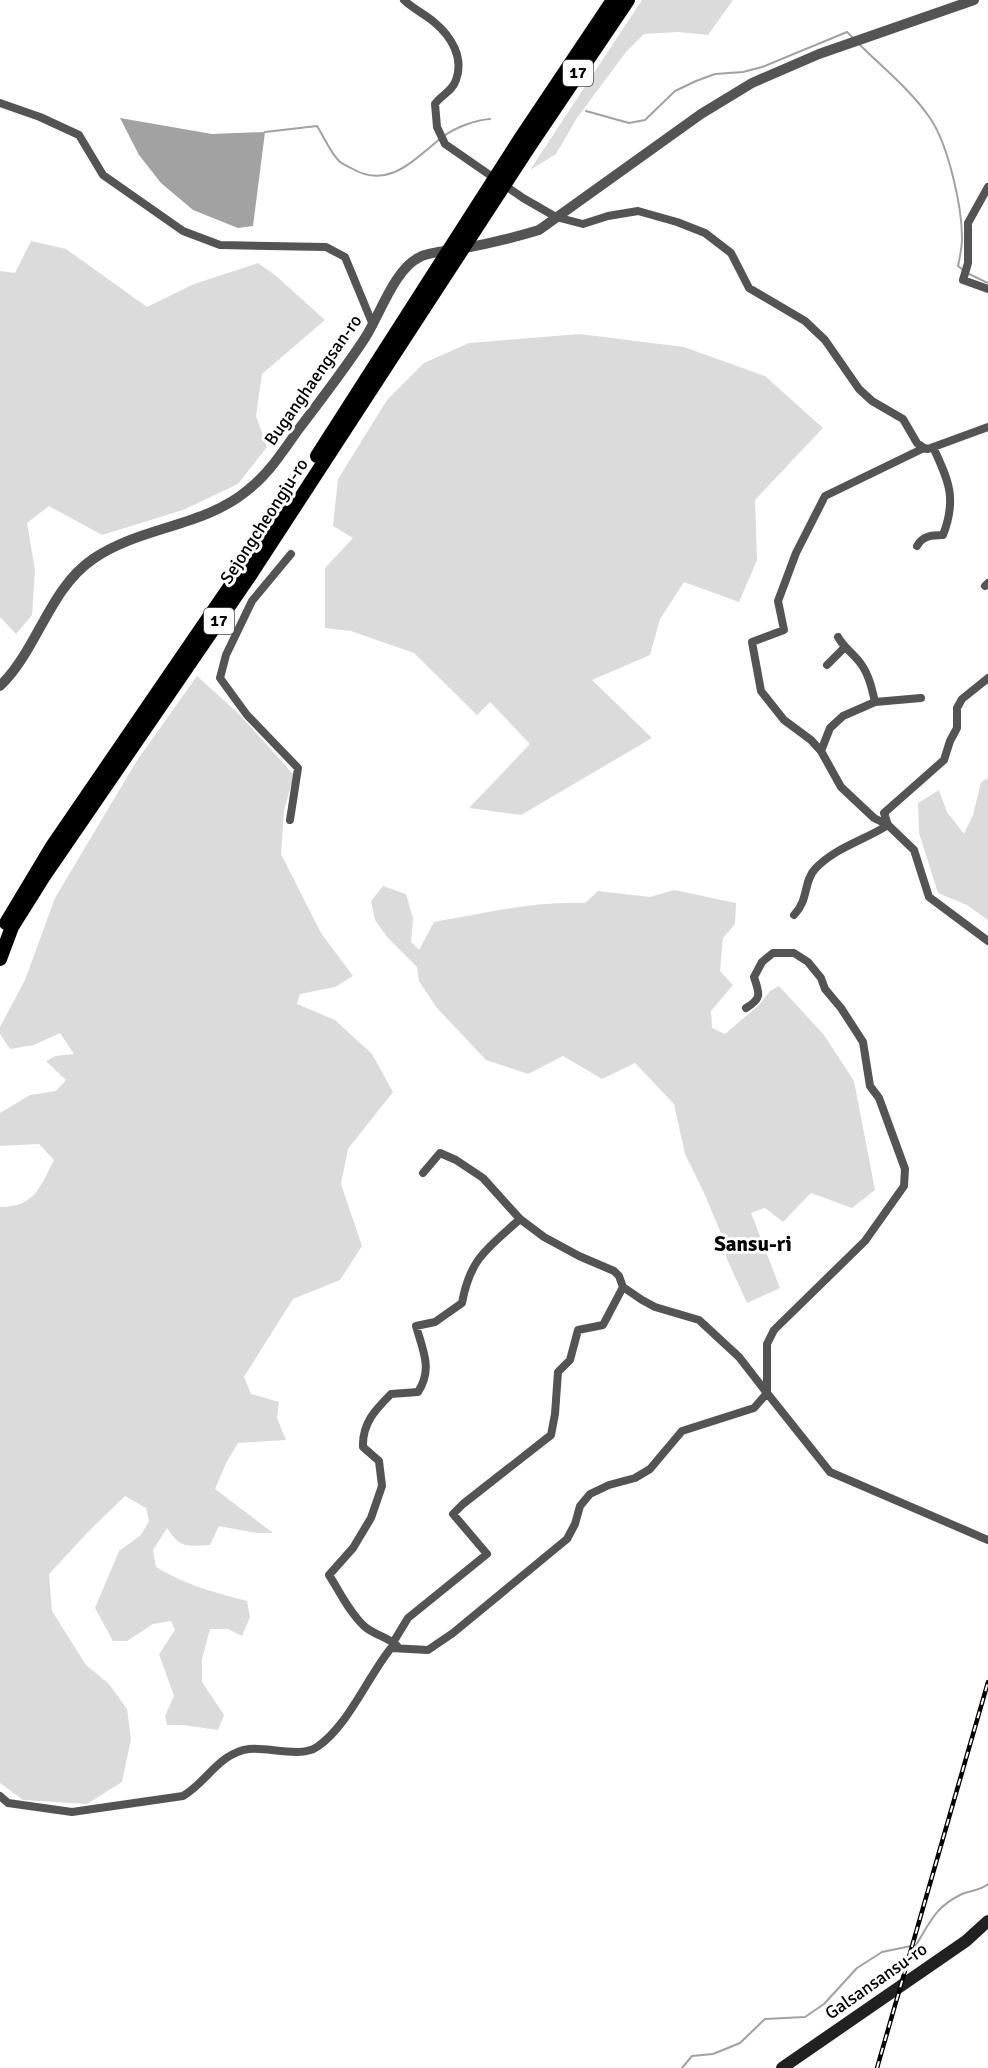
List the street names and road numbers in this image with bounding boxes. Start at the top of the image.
road number: 17 [563,60,593,86]
street label: Buganghaengsan-ro [260,310,366,450]
street label: Sejongcheongju-ro [215,454,313,588]
road number: 17 [204,608,234,634]
street label: Galsansansu-ro [821,1938,931,2024]

